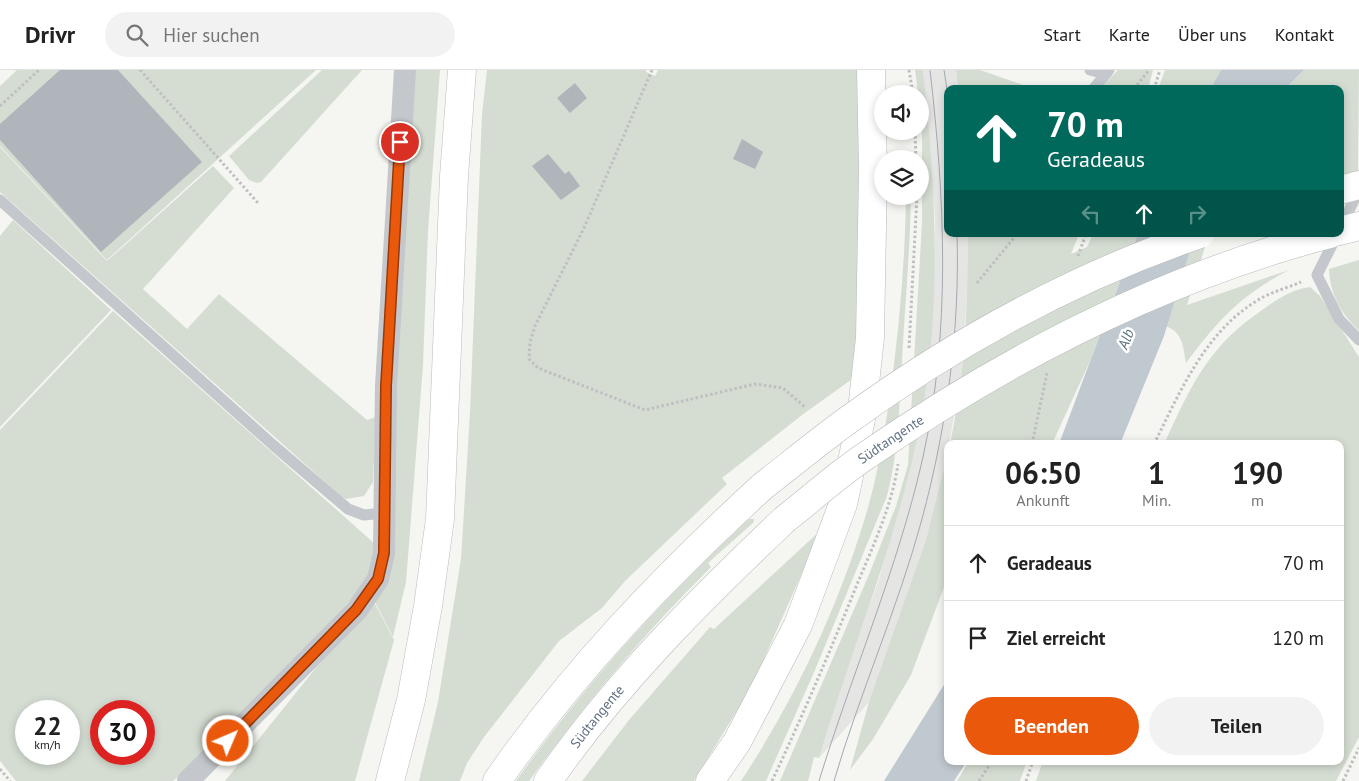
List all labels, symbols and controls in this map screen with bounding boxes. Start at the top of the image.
search box [105,12,455,57]
text: Drivr [25,19,75,50]
icon: search [123,21,151,49]
text: Hier suchen [163,23,260,47]
text: Start [1043,23,1081,46]
text: Karte [1109,23,1150,46]
text: Über uns [1178,23,1247,46]
text: Kontakt [1275,23,1334,46]
map controls [874,85,929,205]
button: sound [874,85,929,140]
text: 70 m [1047,101,1124,147]
icon: ahead [964,105,1029,170]
pin [379,121,421,163]
icon: arrive [386,128,414,156]
text: Geradeaus [1047,145,1145,173]
button: layers [874,150,929,205]
icon: left [1077,200,1105,228]
icon: ahead [1130,200,1158,228]
icon: right [1183,200,1211,228]
water label: Alb [1113,326,1138,353]
street label: Südtangente [854,411,927,468]
text: 06:50 [1005,453,1081,492]
text: 1 [1148,453,1165,492]
text: 190 [1232,453,1283,492]
text: Ankunft [1016,490,1070,510]
text: Min. [1142,490,1171,510]
text: m [1251,490,1264,510]
icon: ahead [964,549,992,577]
text: Geradeaus [1007,551,1092,575]
text: 70 m [1283,551,1324,575]
icon: arrive [964,624,992,652]
text: Ziel erreicht [1007,626,1105,650]
text: 120 m [1272,626,1324,650]
street label: Südtangente [566,681,628,752]
button: Beenden [964,697,1139,755]
button: Teilen [1149,697,1324,755]
speed limit sign: 30 [90,700,155,765]
text: 22 [33,710,62,742]
position arrow [201,714,253,766]
text: km/h [34,737,61,752]

